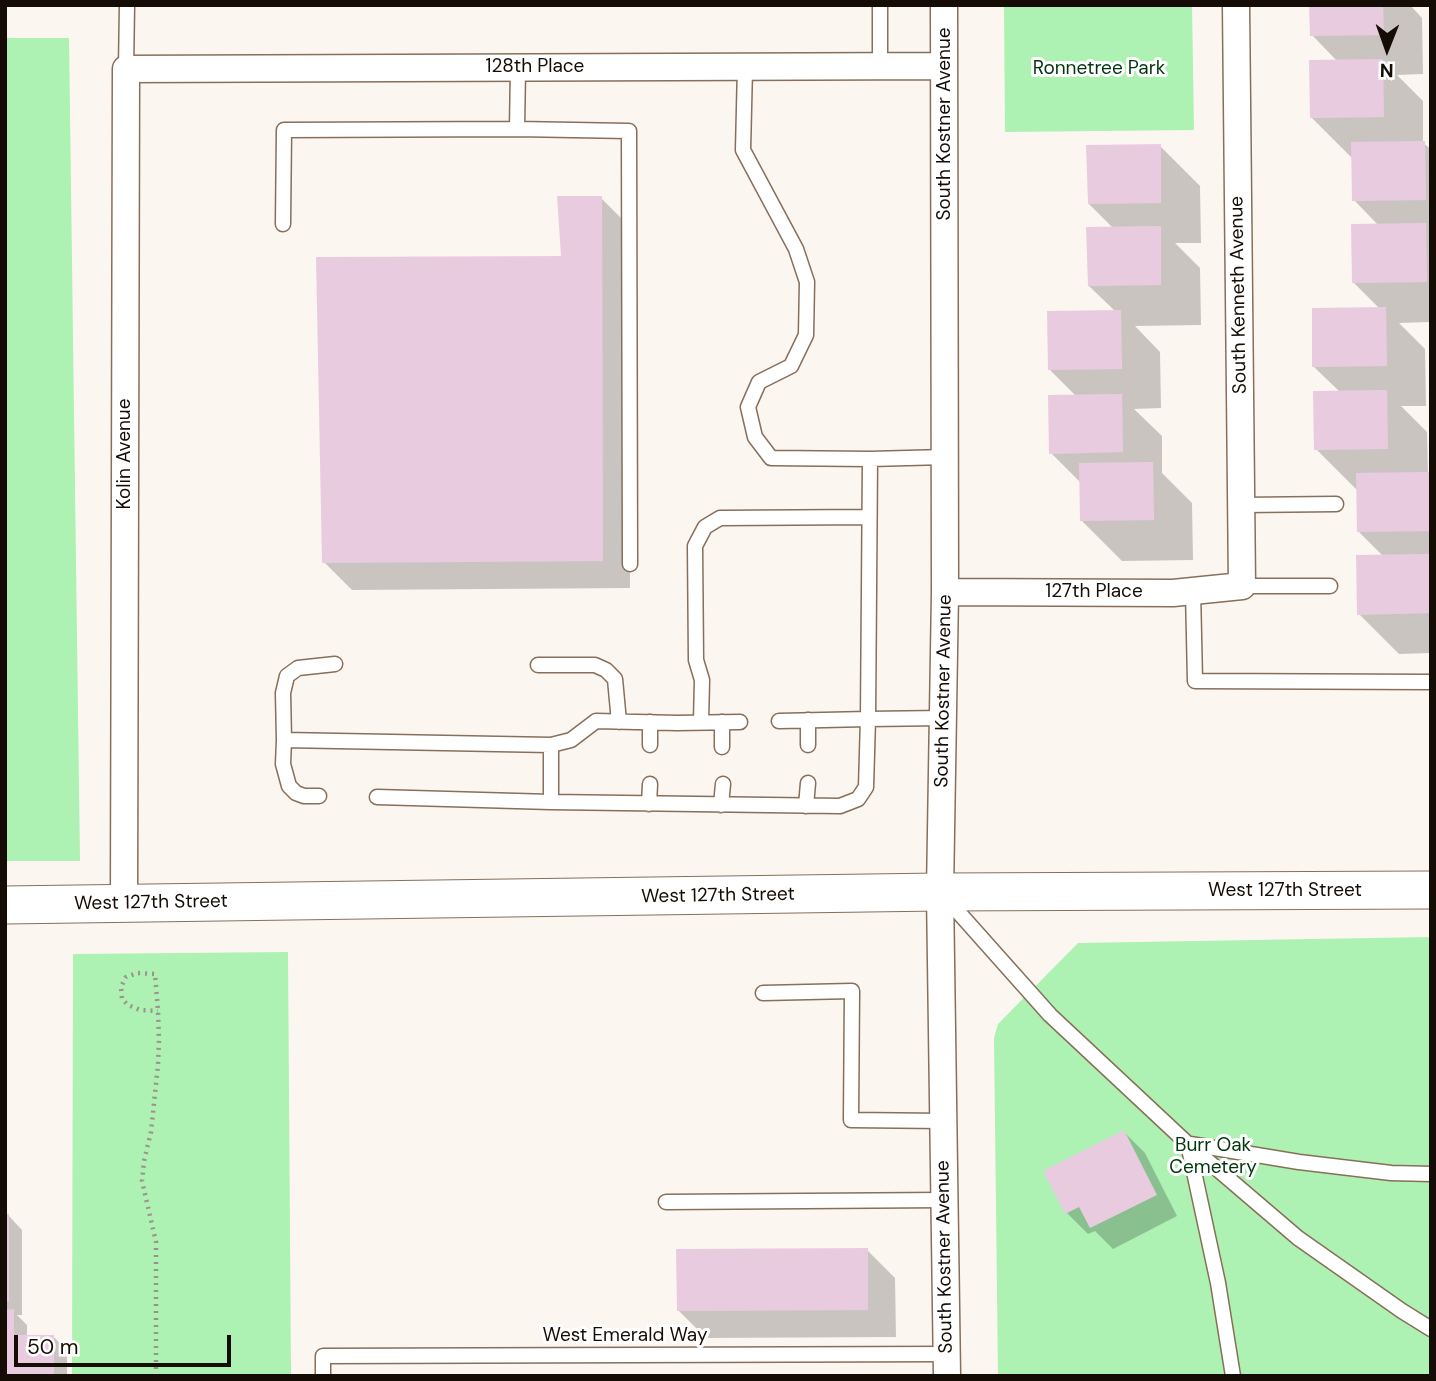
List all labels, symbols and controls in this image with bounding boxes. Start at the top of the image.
north arrow [1352,14,1422,84]
street label: South Kostner Avenue [934,27,956,221]
street label: 128th Place [486,56,584,78]
park label: Ronnetree Park [1033,58,1165,80]
text: N [1379,58,1394,83]
street label: South Kenneth Avenue [1226,196,1252,394]
street label: Kolin Avenue [114,398,136,510]
street label: 127th Place [1045,581,1143,603]
street label: South Kostner Avenue [931,594,957,788]
street label: West 127th Street [1208,880,1362,902]
street label: West 127th Street [641,883,795,909]
street label: West 127th Street [74,890,228,916]
park label: Burr Oak Cemetery [1169,1135,1257,1179]
street label: South Kostner Avenue [932,1160,958,1354]
scale bar [18,1322,234,1366]
street label: West Emerald Way [543,1325,707,1347]
text: 50 m [27,1333,78,1361]

